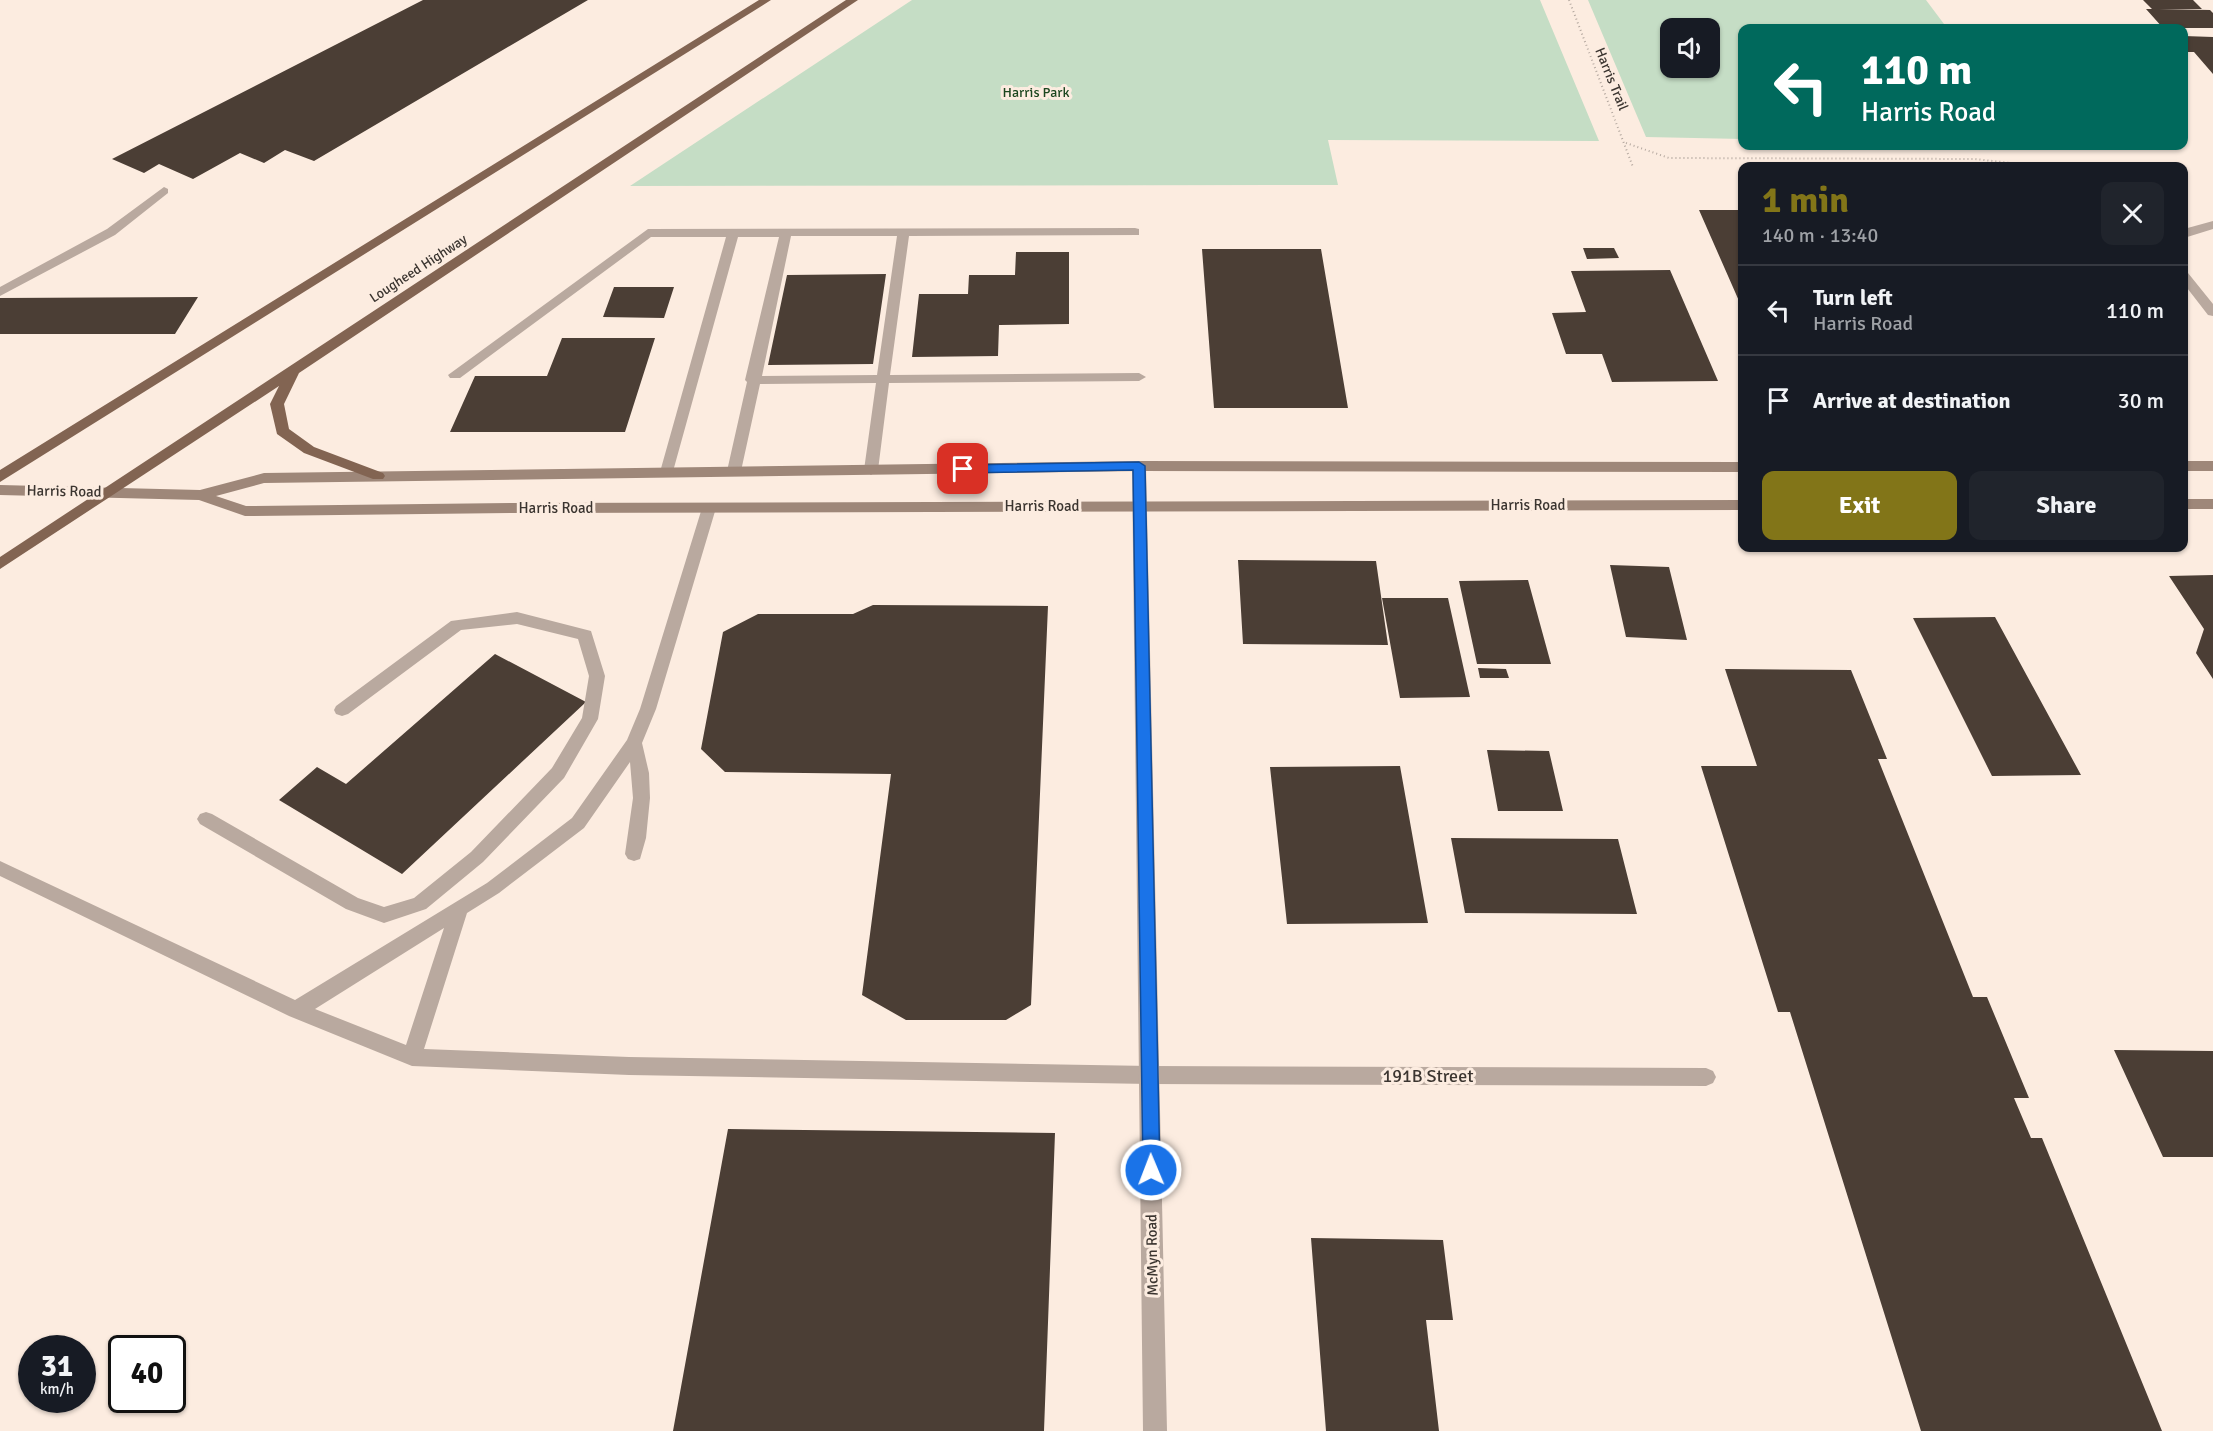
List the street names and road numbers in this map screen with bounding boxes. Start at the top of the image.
street label: Harris Trail [1591,45,1632,113]
street label: Lougheed Highway [366,230,471,306]
street label: Harris Road [26,481,102,501]
street label: Harris Road [1490,496,1566,514]
street label: Harris Road [1004,497,1080,515]
street label: Harris Road [518,499,594,517]
street label: 191B Street [1383,1065,1473,1087]
street label: McMyn Road [1142,1214,1162,1296]

